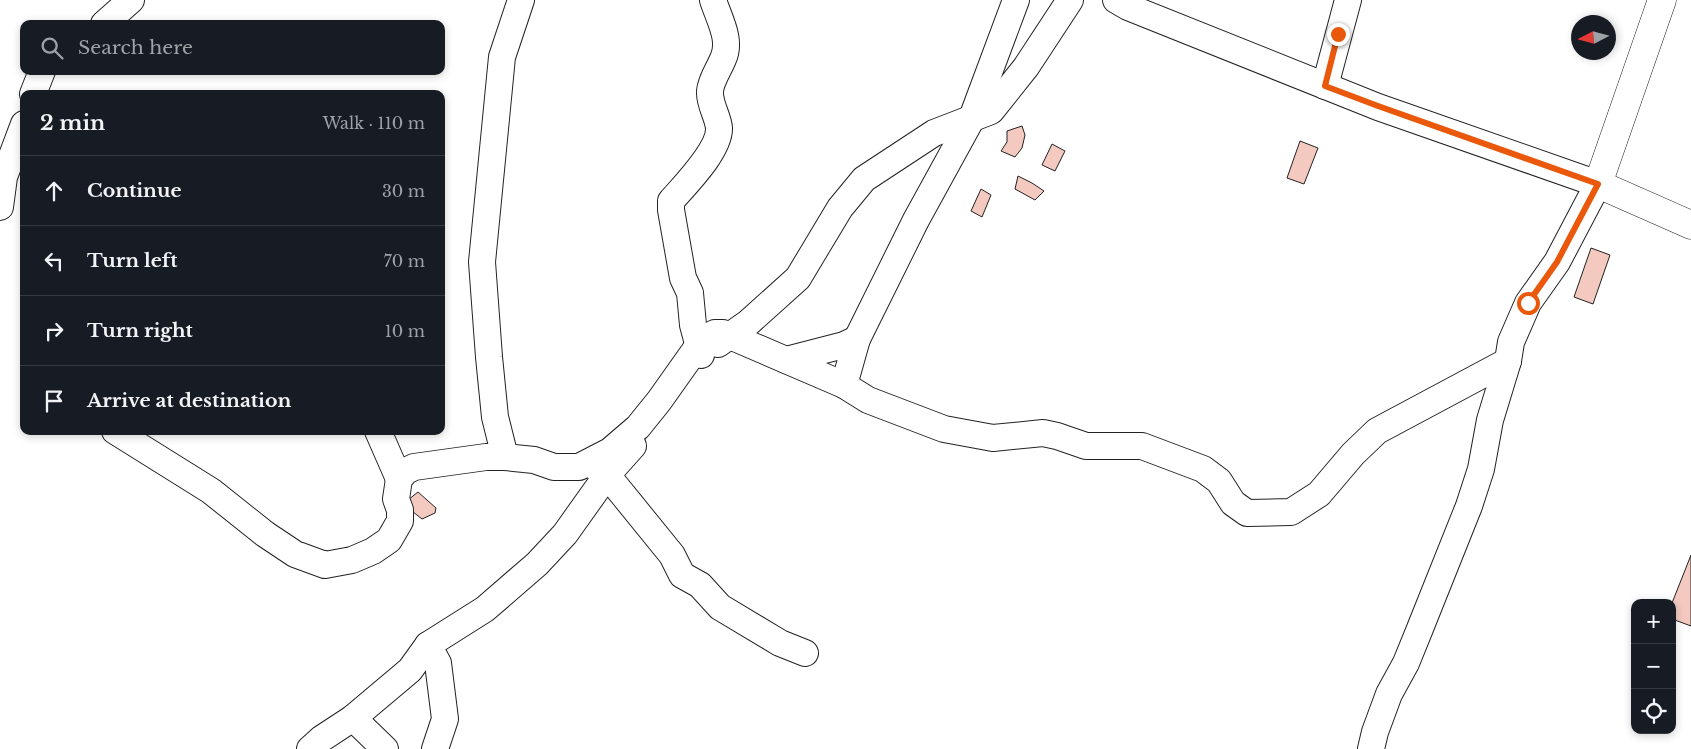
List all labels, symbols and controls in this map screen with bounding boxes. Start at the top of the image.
north arrow [1571,15,1616,60]
search box [20,20,445,75]
route end [1327,23,1350,46]
icon: search [38,34,66,62]
text: Search here [78,36,193,59]
text: 2 min [40,110,105,136]
text: Walk · 110 m [323,113,425,133]
icon: ahead [40,177,68,205]
text: Continue [87,179,182,202]
text: 30 m [382,181,425,201]
icon: left [40,247,68,275]
text: Turn left [87,249,178,272]
text: 70 m [384,251,425,271]
route start [1517,292,1540,315]
icon: right [40,317,68,345]
text: Turn right [87,319,193,342]
text: 10 m [385,321,425,341]
icon: arrive [40,387,68,415]
text: Arrive at destination [87,389,291,412]
map controls [1631,599,1676,734]
button: + [1631,599,1676,644]
button: − [1631,644,1676,689]
button: locate [1631,689,1676,734]

